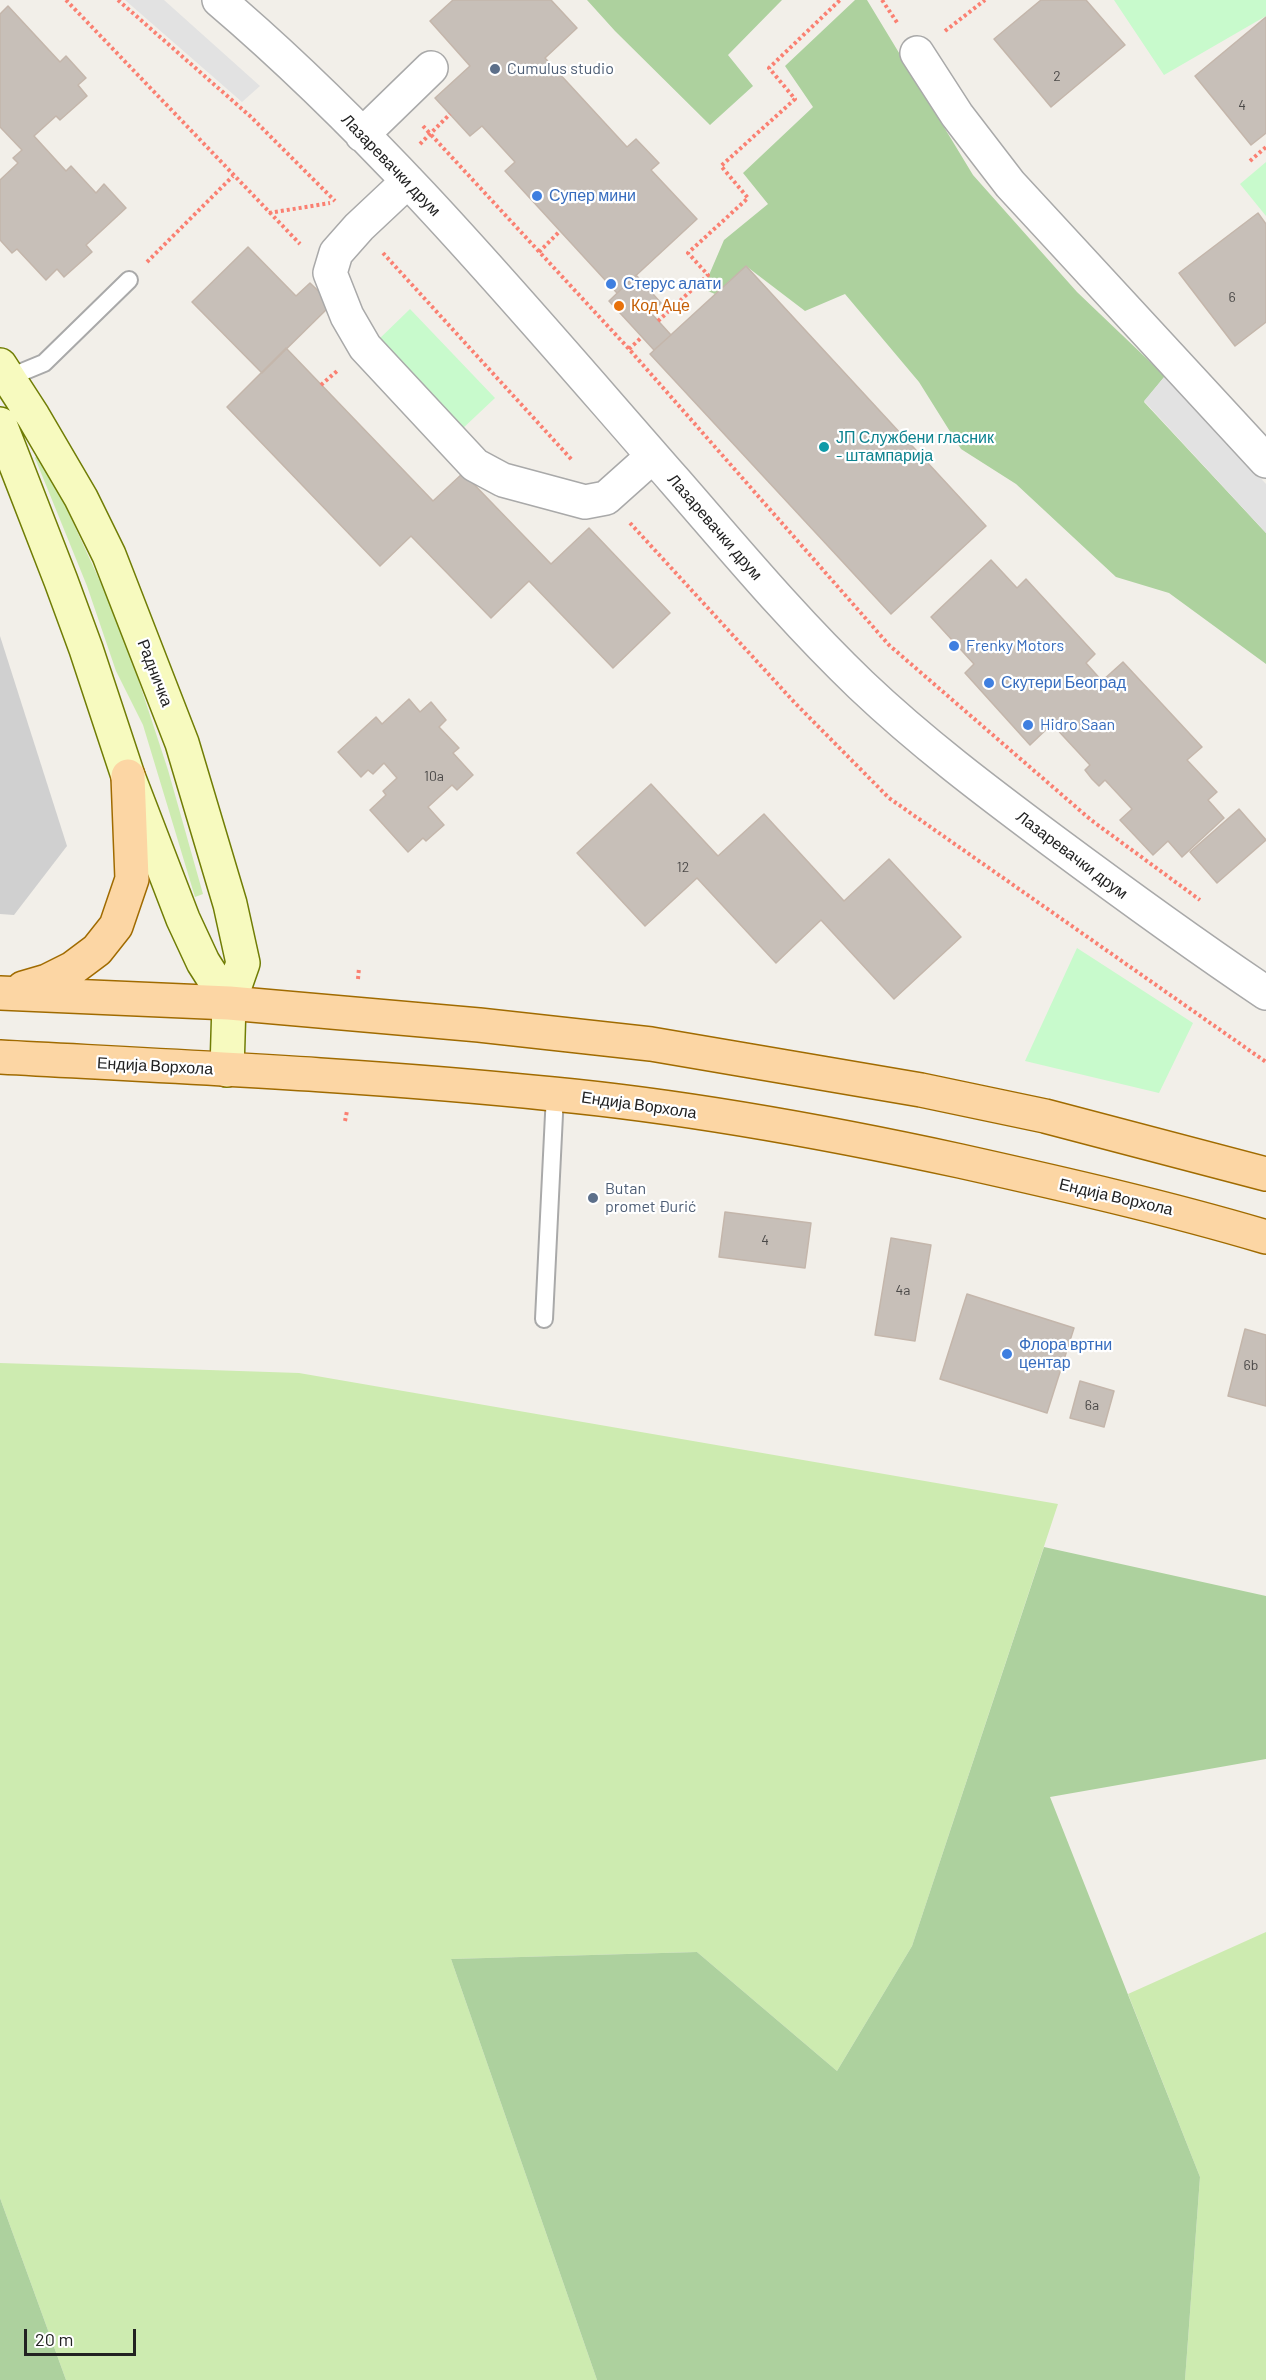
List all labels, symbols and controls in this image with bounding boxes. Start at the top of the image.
place label: Cumulus studio [507,59,614,79]
marker: Cumulus studio [488,62,502,76]
house number: 2 [1053,68,1061,84]
house number: 4 [1238,97,1246,113]
street label: Лазаревачки друм [337,110,445,220]
place label: Супер мини [549,186,636,206]
marker: Супер мини [530,189,544,203]
place label: Стерус алати [623,274,721,294]
marker: Стерус алати [604,277,618,291]
house number: 6 [1228,289,1236,305]
place label: Код Аце [631,296,690,316]
marker: Код Аце [612,299,626,313]
place label: ЈП Службени гласник - штампарија [836,428,994,466]
marker: ЈП Службени гласник - штампарија [817,440,831,454]
street label: Лазаревачки друм [664,470,766,584]
place label: Frenky Motors [966,636,1064,656]
street label: Радничка [133,637,177,709]
marker: Frenky Motors [947,639,961,653]
place label: Скутери Београд [1001,673,1126,693]
marker: Скутери Београд [982,676,996,690]
place label: Hidro Saan [1040,715,1115,735]
marker: Hidro Saan [1021,718,1035,732]
house number: 10a [424,768,444,784]
street label: Лазаревачки друм [1013,807,1131,903]
house number: 12 [677,859,689,875]
street label: Ендија Ворхола [96,1053,214,1079]
street label: Ендија Ворхола [580,1087,698,1123]
street label: Ендија Ворхола [1057,1175,1175,1219]
place label: Butan promet Đurić [605,1179,696,1217]
marker: Butan promet Đurić [586,1191,600,1205]
house number: 4 [761,1232,769,1248]
house number: 4a [896,1282,910,1298]
place label: Флора вртни центар [1019,1335,1112,1373]
marker: Флора вртни центар [1000,1347,1014,1361]
house number: 6b [1244,1357,1258,1373]
house number: 6a [1085,1397,1099,1413]
scale bar [27,2317,140,2355]
text: 20 m [35,2328,73,2350]

